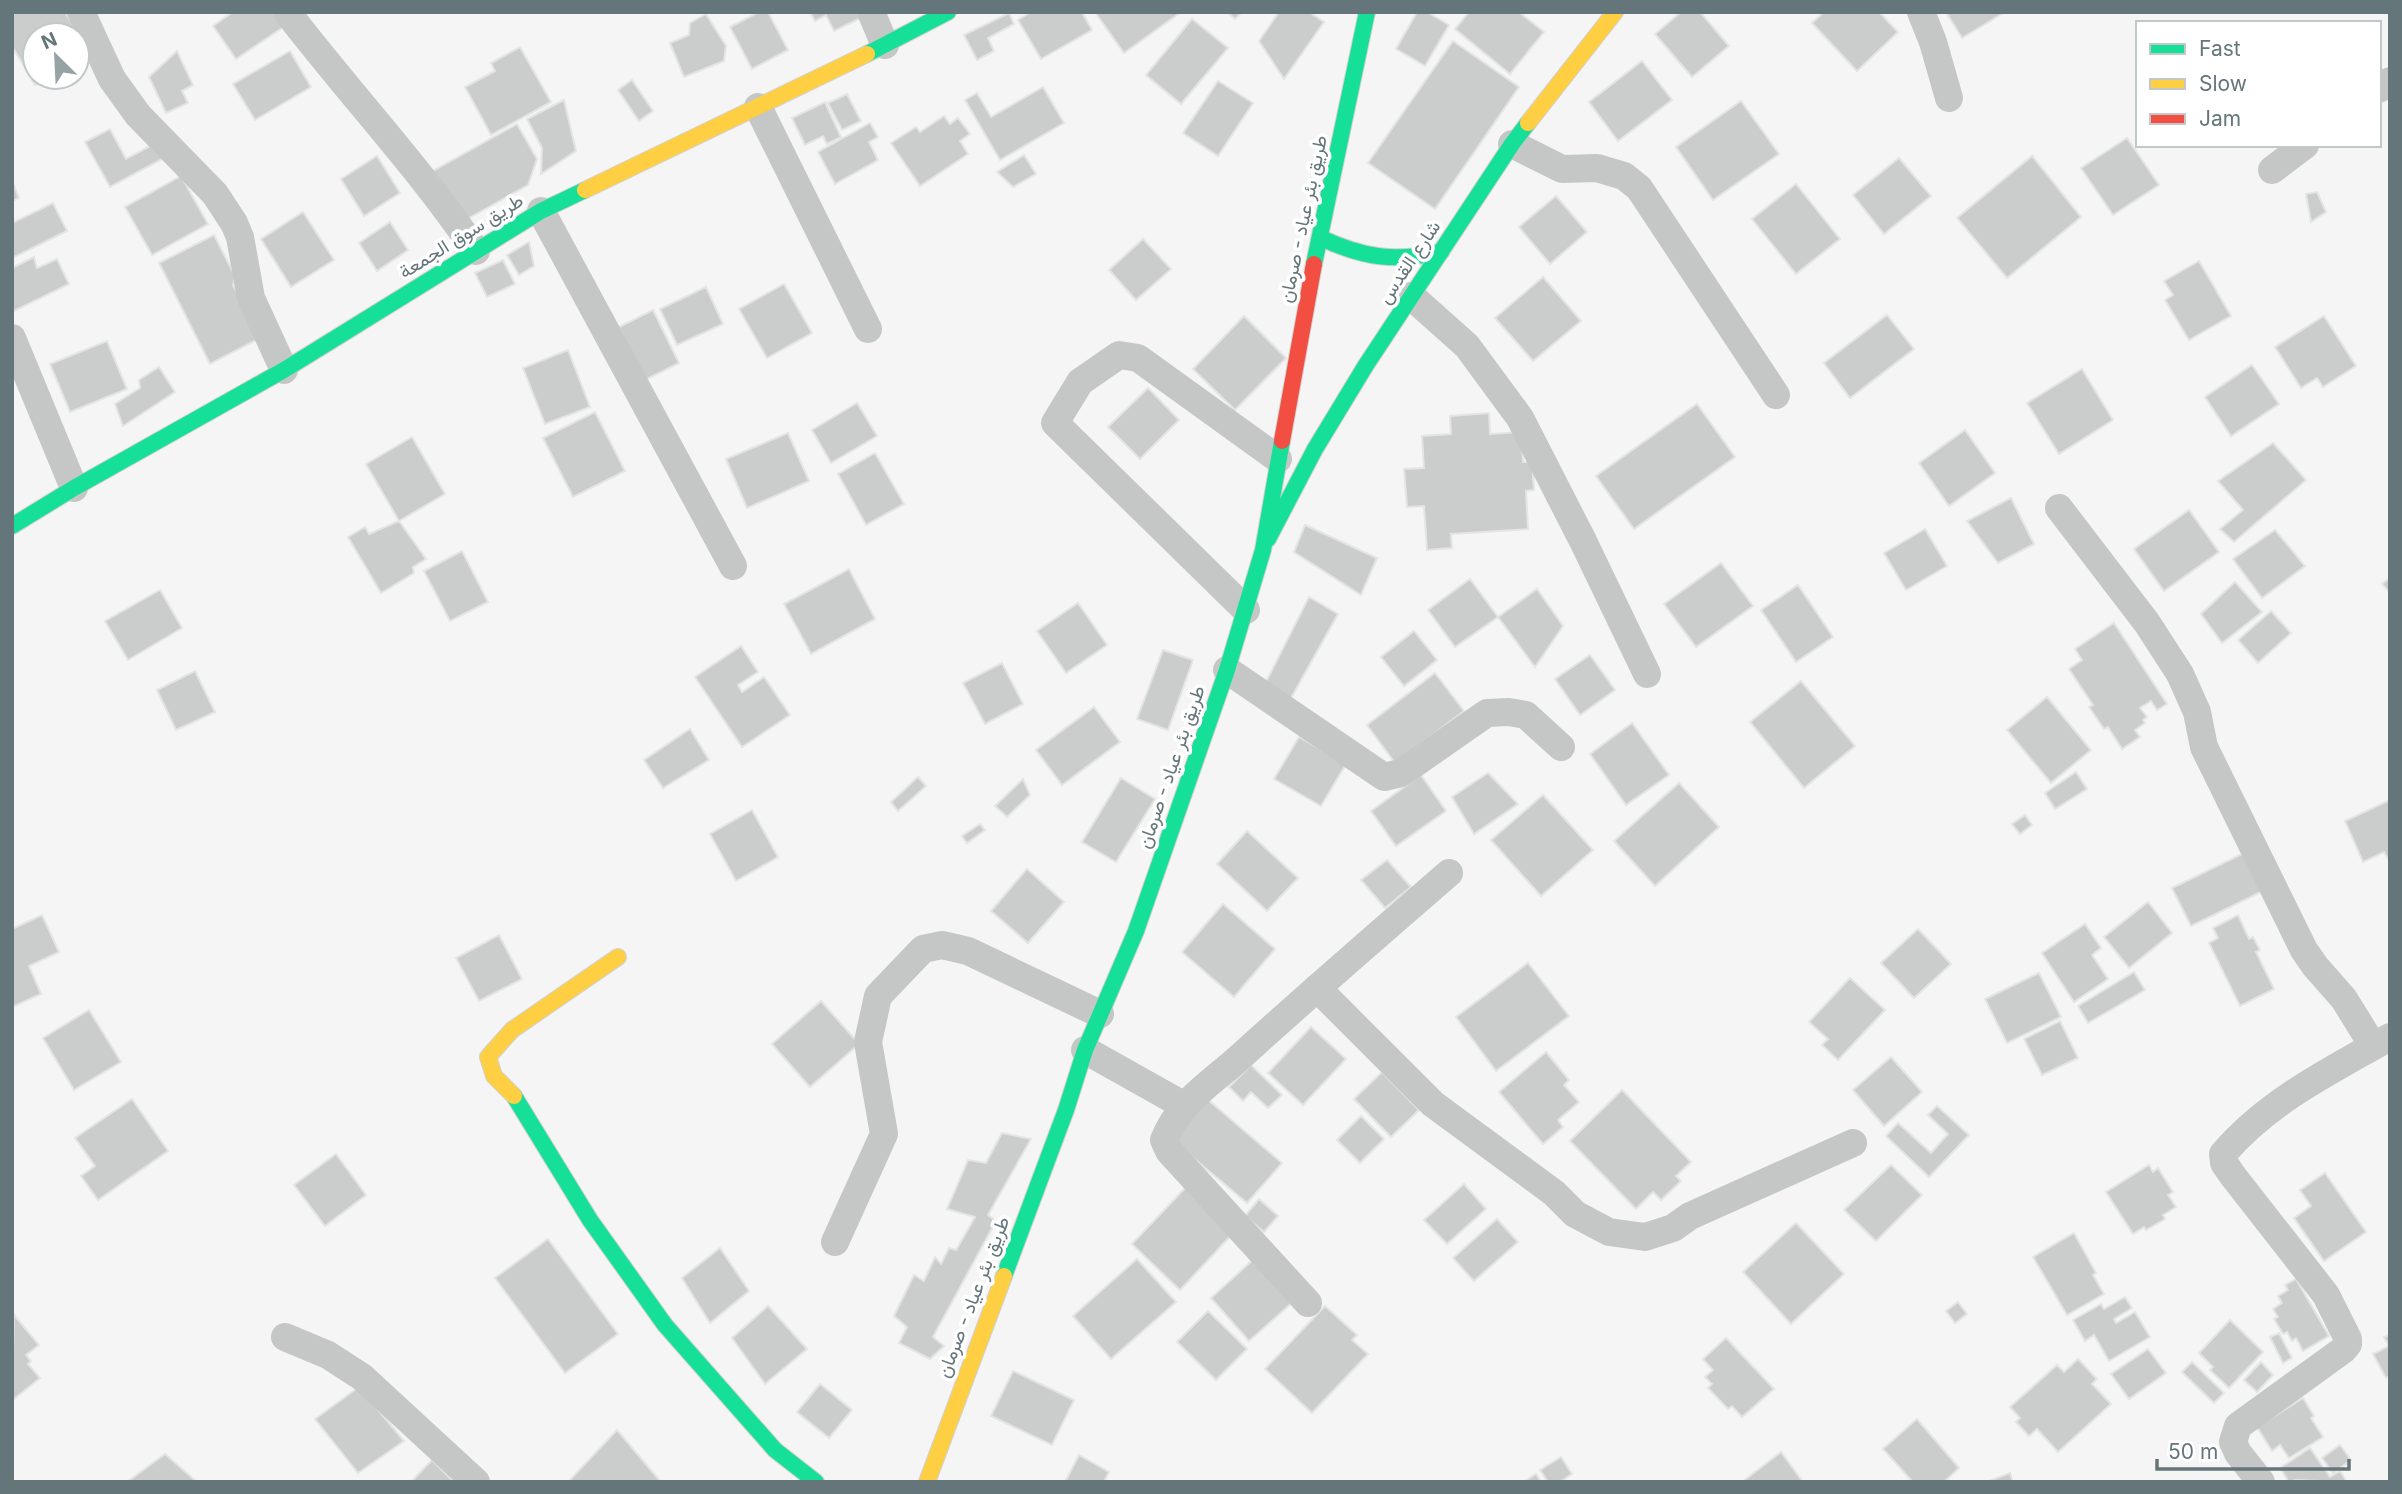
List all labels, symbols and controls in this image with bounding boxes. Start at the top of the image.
north arrow [21,21,91,91]
legend [2136,21,2381,147]
text: N [38,27,61,54]
text: Fast [2199,36,2241,61]
text: Slow [2199,71,2247,96]
text: Jam [2199,106,2241,131]
street label: طريق بئر عياد - صرمان [1274,133,1332,305]
street label: طريق سوق الجمعة [395,189,527,283]
street label: شارع القدس [1373,216,1446,309]
street label: طريق بئر عياد - صرمان [1132,683,1210,851]
street label: طريق بئر عياد - صرمان [932,1213,1014,1381]
scale bar [2157,1428,2350,1472]
text: 50 m [2168,1439,2218,1464]

